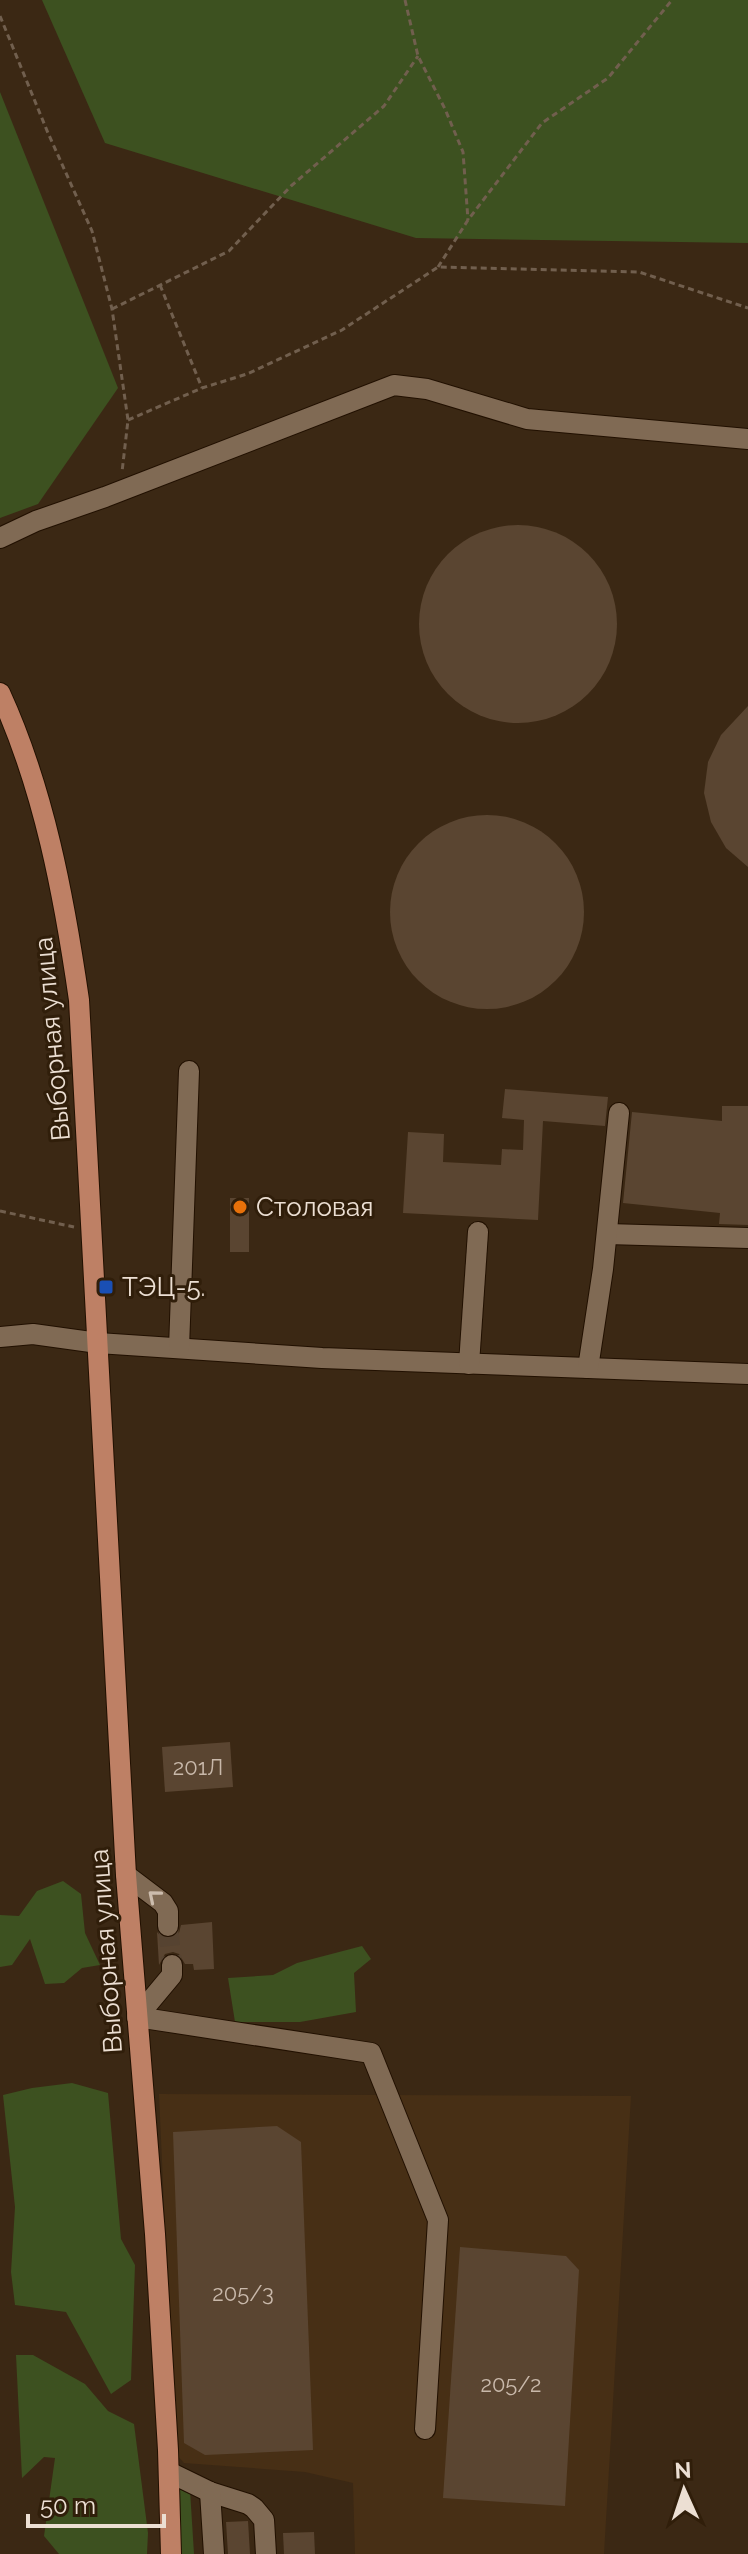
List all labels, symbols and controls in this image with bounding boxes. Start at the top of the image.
street label: Выборная улица [28,936,76,1142]
place label: Столовая [256,1192,374,1222]
marker: Столовая [231,1198,249,1216]
place label: ТЭЦ-5. [122,1272,206,1302]
marker: ТЭЦ-5. [97,1278,115,1296]
house number: 201Л [173,1754,223,1780]
street label: Выборная улица [84,1848,128,2054]
one-way arrow [148,1891,163,1906]
house number: 205/3 [212,2280,274,2306]
house number: 205/2 [480,2371,542,2397]
north arrow [644,2450,724,2530]
text: N [674,2457,692,2483]
scale bar [28,2478,164,2528]
text: 50 m [40,2491,96,2520]

